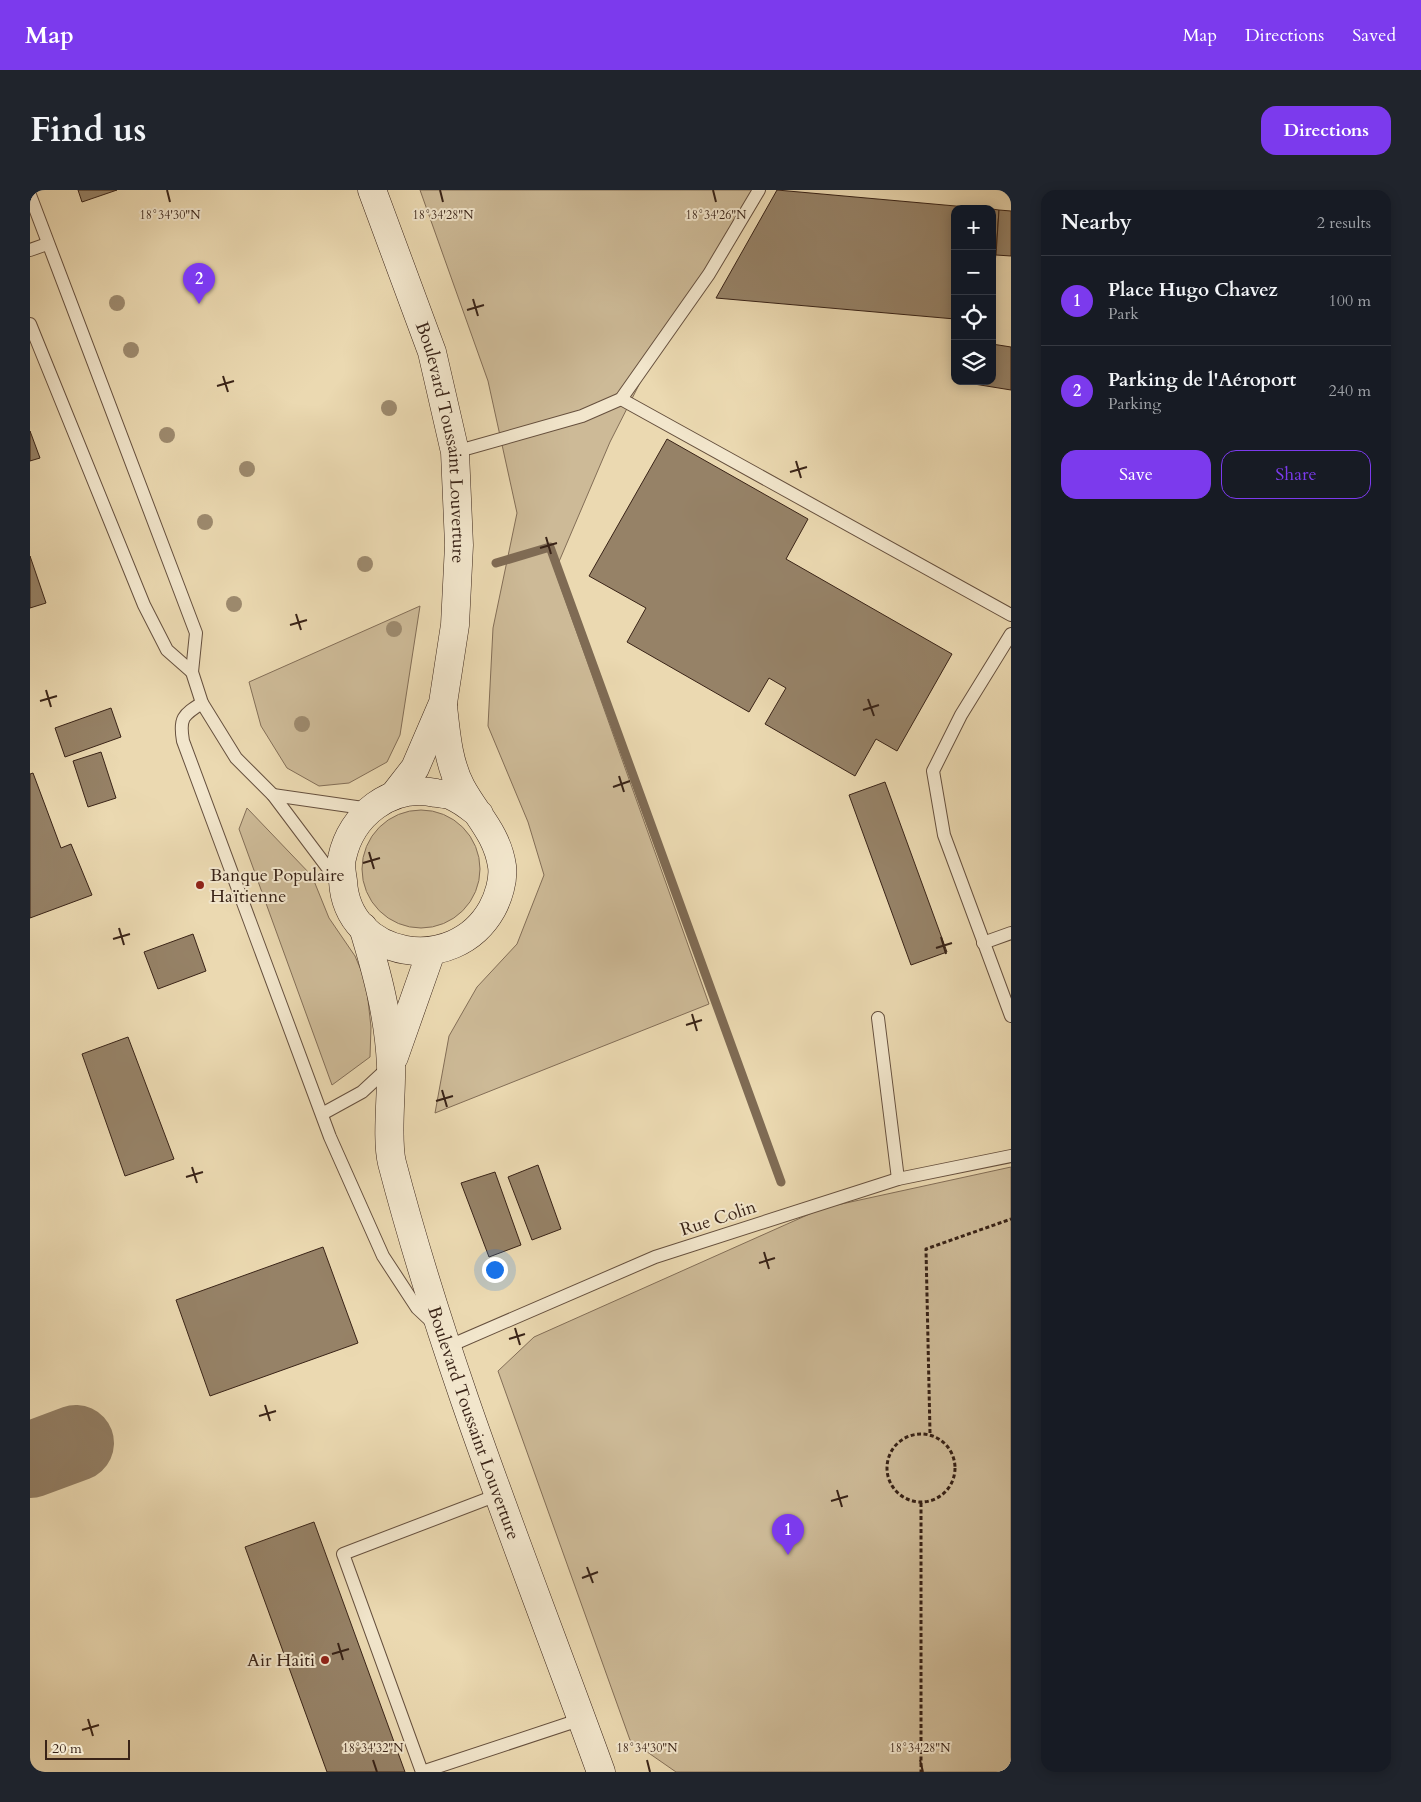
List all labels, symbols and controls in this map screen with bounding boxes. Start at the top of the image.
text: Map [25,19,74,52]
text: Map [1183,23,1217,48]
text: Directions [1245,23,1324,48]
text: Saved [1352,23,1396,48]
text: Find us [30,106,146,154]
button: Directions [1261,106,1391,155]
map controls [951,205,996,385]
button: + [951,205,996,250]
text: 18°34'30"N [140,207,201,223]
text: 18°34'28"N [413,207,474,223]
text: 18°34'26"N [686,207,747,223]
text: Nearby [1061,208,1132,237]
text: 2 results [1317,212,1371,234]
button: − [951,250,996,295]
pin: 2 [183,263,215,304]
text: Place Hugo Chavez [1108,277,1278,303]
text: 1 [1073,290,1081,312]
text: 100 m [1329,290,1371,312]
button: locate [951,295,996,340]
text: Park [1108,303,1139,325]
street label: Boulevard Toussaint Louverture [409,318,471,564]
button: layers [951,340,996,385]
text: Parking de l'Aéroport [1108,367,1296,393]
text: 2 [1073,380,1081,402]
text: 240 m [1329,380,1371,402]
text: Parking [1108,393,1161,415]
button: Save [1061,450,1211,499]
button: Share [1221,450,1371,499]
place label: Banque Populaire Haïtienne [210,863,345,909]
marker: Banque Populaire Haïtienne [194,879,206,891]
street label: Rue Colin [677,1194,760,1243]
your location [482,1257,508,1283]
street label: Boulevard Toussaint Louverture [421,1303,526,1543]
pin: 1 [772,1514,804,1555]
place label: Air Haiti [247,1648,315,1673]
marker: Air Haiti [319,1654,331,1666]
scale bar [45,1737,130,1760]
text: 20 m [52,1739,82,1758]
text: 18°34'32"N [343,1740,404,1756]
text: 18°34'30"N [617,1740,678,1756]
text: 18°34'28"N [890,1740,951,1756]

